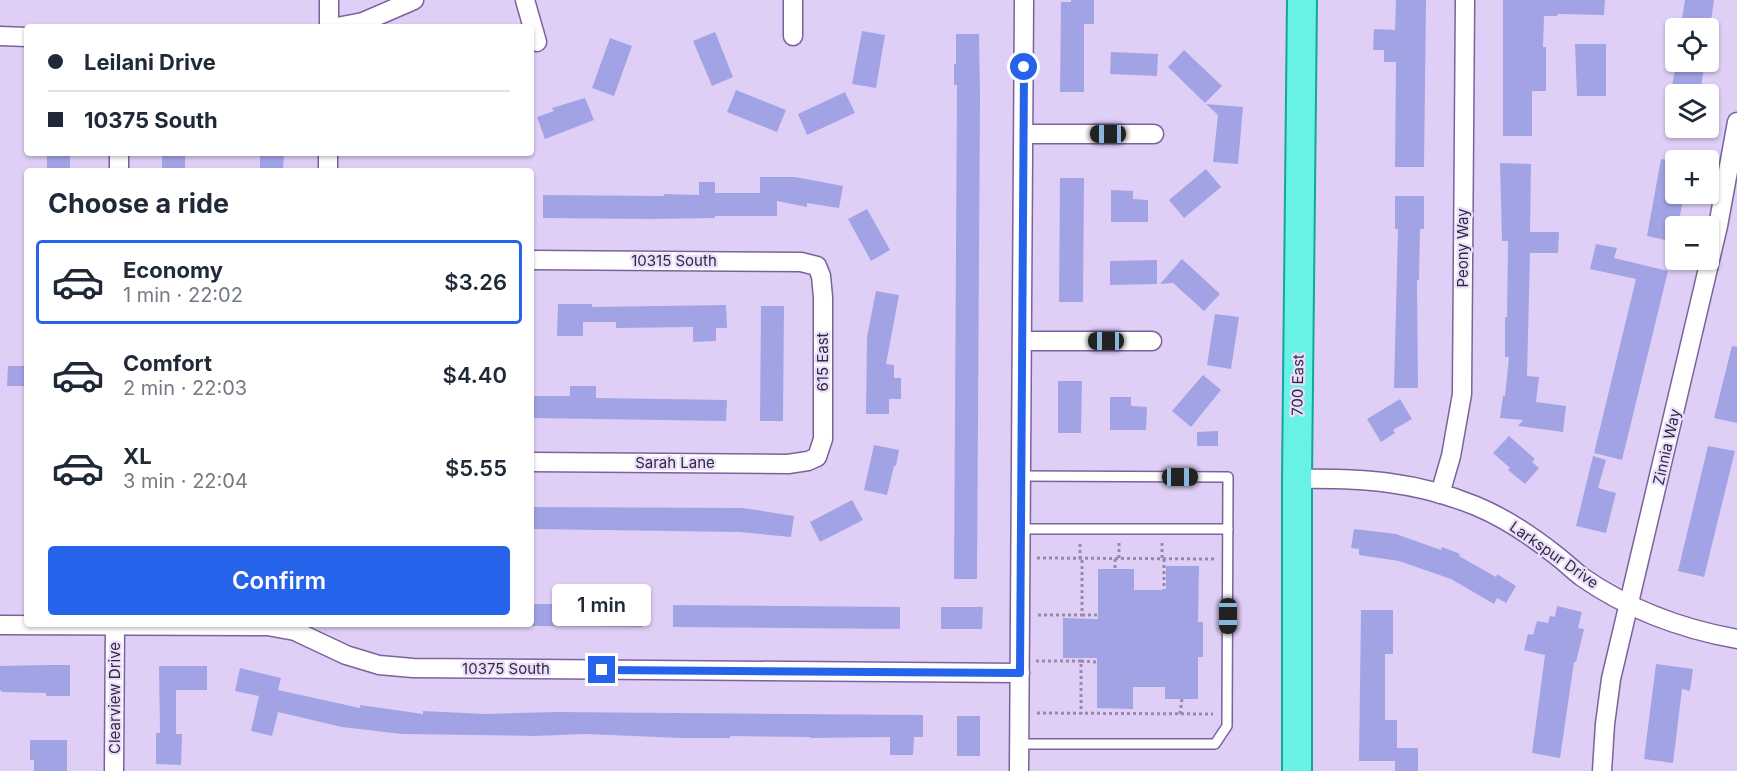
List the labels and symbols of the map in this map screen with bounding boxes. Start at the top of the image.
route start [1010,53,1037,80]
car [1090,125,1126,143]
street label: Peony Way [1453,208,1472,288]
street label: 10315 South [631,251,717,270]
street label: 615 East [813,332,832,392]
car [1088,332,1124,350]
street label: 700 East [1287,354,1308,416]
street label: Zinnia Way [1649,406,1685,487]
street label: Sarah Lane [635,453,715,472]
car [1162,468,1198,486]
street label: Larkspur Drive [1506,517,1602,592]
callout: 1 min [552,583,652,625]
car [1219,598,1237,634]
street label: Clearview Drive [105,642,124,754]
route end [588,656,615,683]
street label: 10375 South [462,659,550,678]

